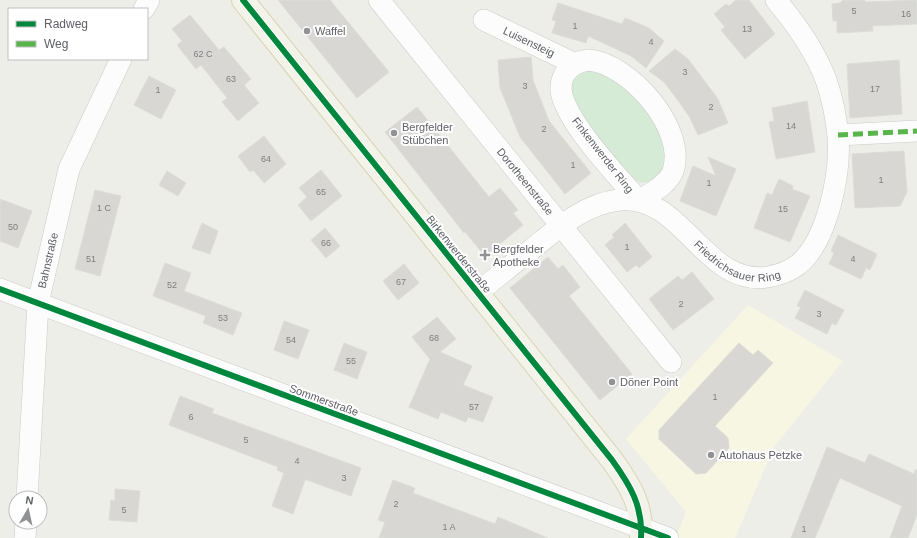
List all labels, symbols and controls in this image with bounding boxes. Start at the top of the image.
house number: 5 [851,6,857,16]
legend [8,8,148,60]
house number: 16 [901,9,911,19]
text: Radweg [44,17,88,31]
house number: 1 [572,21,578,31]
street label: Luisensteig [501,24,557,59]
house number: 13 [742,24,752,34]
place label: Waffel [315,25,346,37]
marker: Waffel [302,26,312,36]
text: Weg [44,37,68,51]
house number: 4 [648,37,654,47]
house number: 62 C [193,49,213,59]
house number: 3 [682,67,688,77]
house number: 63 [226,74,236,84]
house number: 3 [522,81,528,91]
house number: 17 [870,84,880,94]
house number: 1 [155,85,161,95]
house number: 2 [708,102,714,112]
street label: Finkenwerder Ring [570,115,636,195]
place label: Bergfelder Stübchen [402,121,453,146]
house number: 14 [786,121,796,131]
house number: 2 [541,124,547,134]
marker: Bergfelder Stübchen [389,128,399,138]
street label: Dorotheenstraße [495,145,556,217]
house number: 64 [261,154,271,164]
house number: 1 [570,160,576,170]
house number: 1 [878,175,884,185]
house number: 1 [706,178,712,188]
house number: 65 [316,187,326,197]
house number: 1 C [97,203,111,213]
house number: 15 [778,204,788,214]
street label: Birkenwerderstraße [424,213,494,295]
house number: 50 [8,222,18,232]
street label: Bahnstraße [36,231,60,290]
house number: 66 [321,238,331,248]
street label: Friedrichsauer Ring [692,238,782,284]
house number: 1 [624,242,630,252]
place label: Bergfelder Apotheke [493,243,544,268]
marker: Bergfelder Apotheke [480,250,490,260]
house number: 51 [86,254,96,264]
house number: 4 [850,254,856,264]
house number: 67 [396,277,406,287]
house number: 52 [167,280,177,290]
house number: 2 [678,299,684,309]
house number: 3 [816,309,822,319]
house number: 53 [218,313,228,323]
house number: 68 [429,333,439,343]
house number: 54 [286,335,296,345]
house number: 55 [346,356,356,366]
place label: Döner Point [620,376,678,388]
marker: Döner Point [607,377,617,387]
street label: Sommerstraße [288,382,360,418]
house number: 1 [712,392,718,402]
house number: 57 [469,402,479,412]
house number: 6 [188,412,194,422]
house number: 5 [243,435,249,445]
place label: Autohaus Petzke [719,449,802,461]
marker: Autohaus Petzke [706,450,716,460]
house number: 4 [294,456,300,466]
house number: 3 [341,473,347,483]
north arrow [8,490,48,530]
text: N [25,494,34,507]
house number: 2 [393,499,399,509]
house number: 5 [121,505,127,515]
house number: 1 A [442,522,456,532]
house number: 1 [801,524,807,534]

